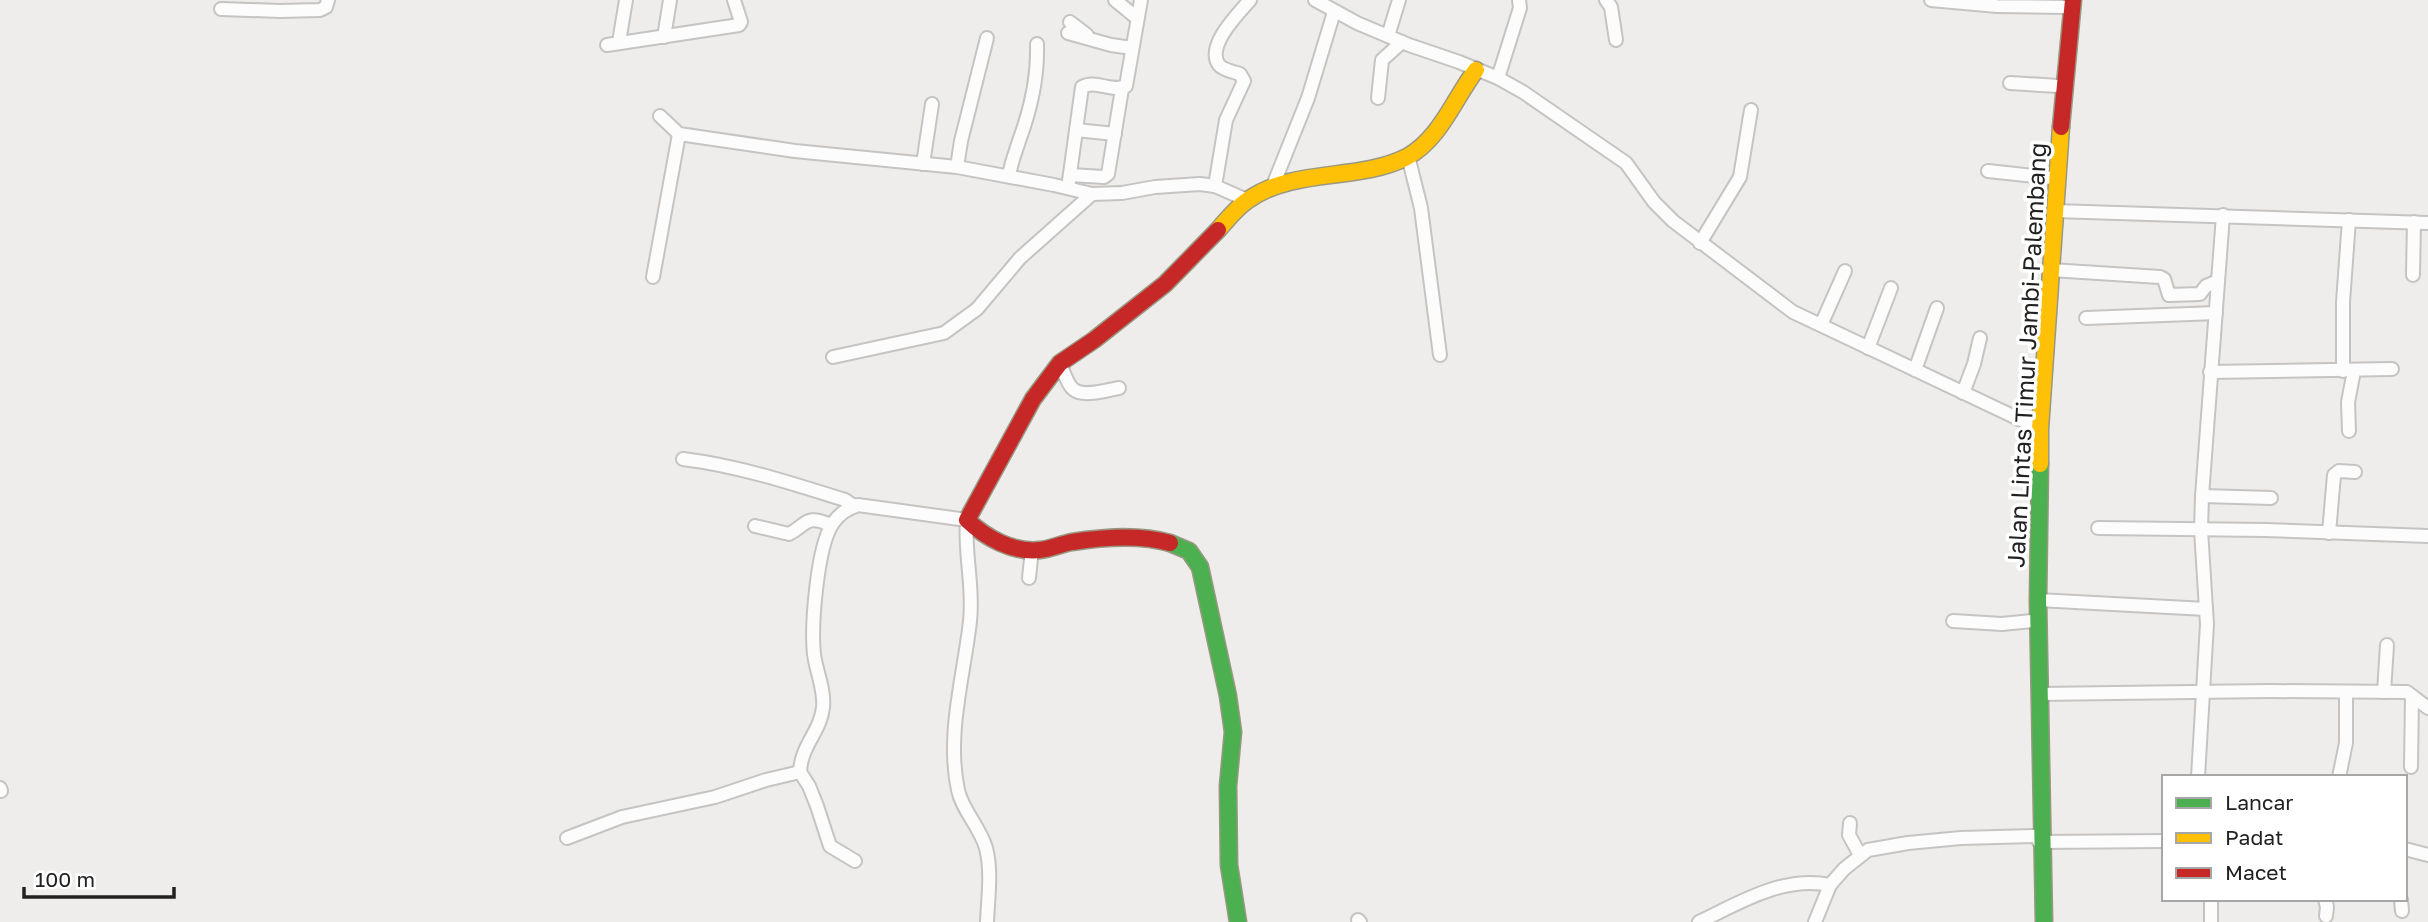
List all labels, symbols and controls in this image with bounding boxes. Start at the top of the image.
street label: Jalan Lintas Timur Jambi-Palembang [2000,142,2052,568]
legend [2162,775,2407,901]
text: Lancar [2225,789,2293,815]
text: Padat [2225,824,2283,850]
scale bar [24,856,175,900]
text: Macet [2225,859,2287,885]
text: 100 m [35,866,95,892]

